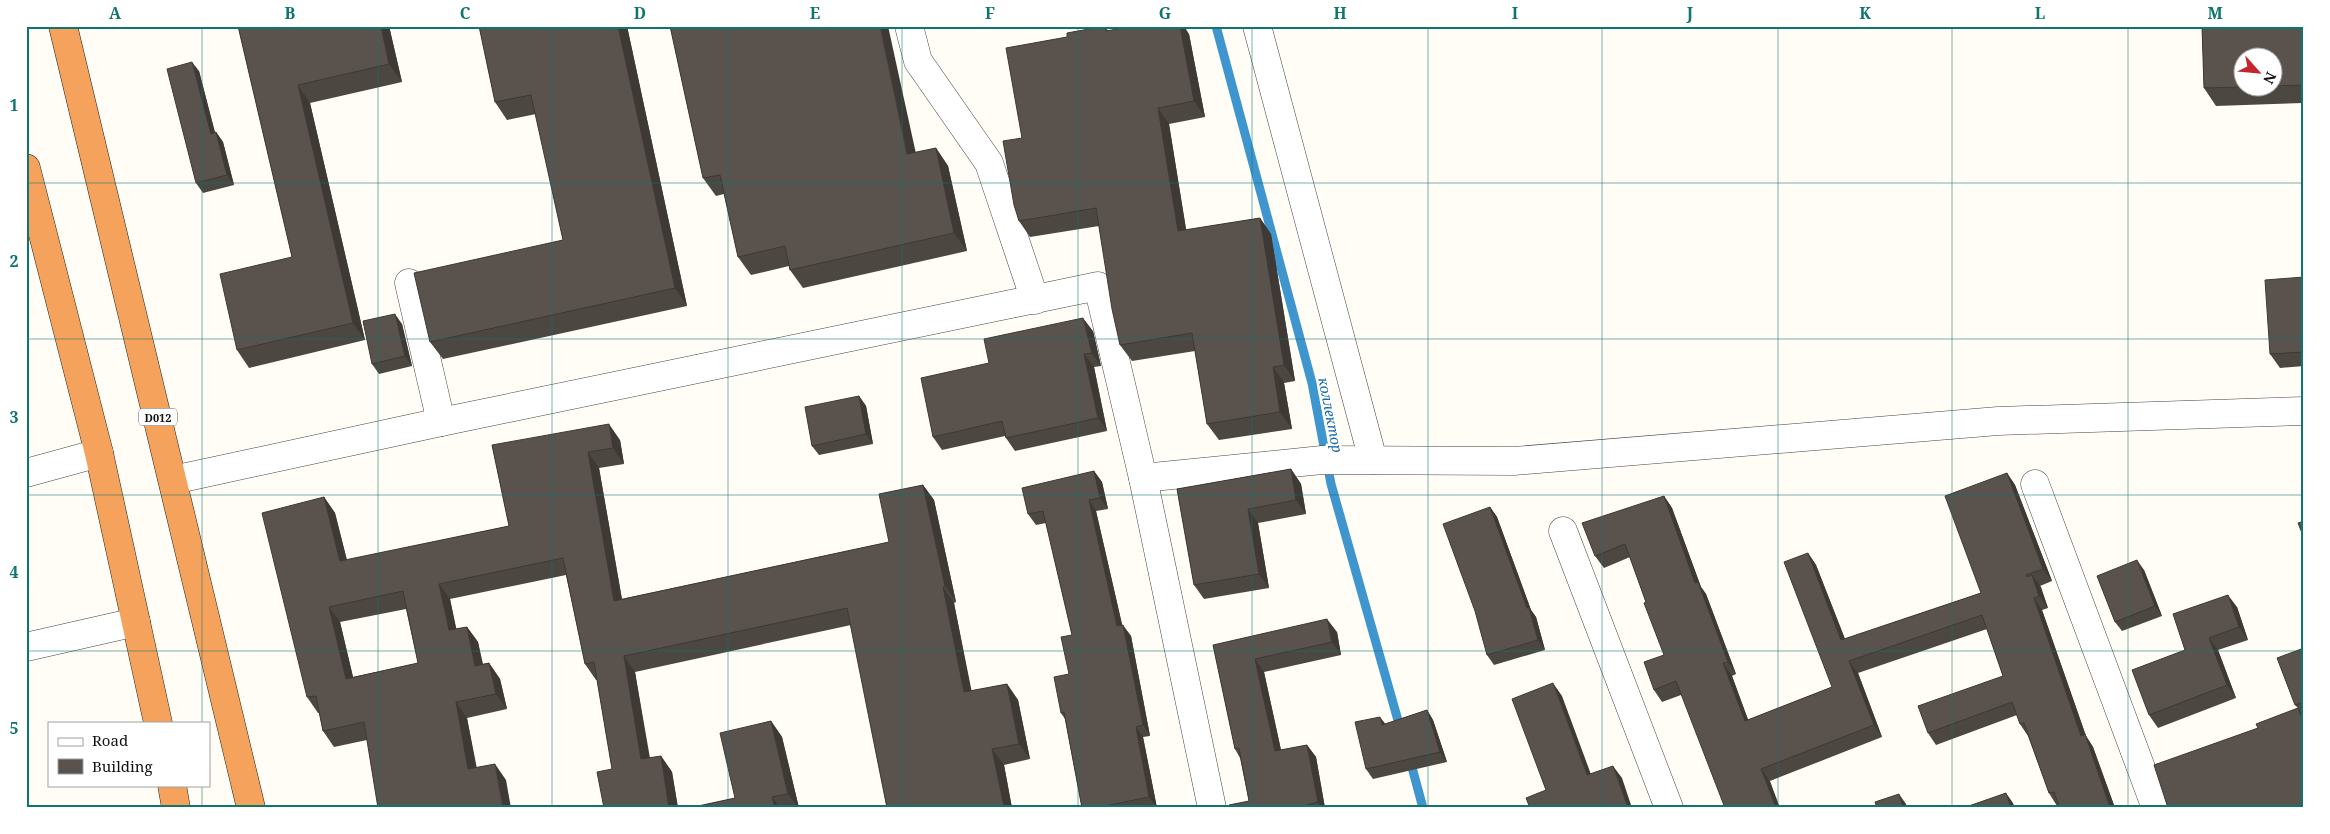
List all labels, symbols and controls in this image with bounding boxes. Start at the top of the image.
text: A [109,2,122,24]
text: B [285,2,296,24]
text: C [460,2,471,24]
text: D [634,2,646,24]
text: E [810,2,820,24]
text: F [985,2,995,24]
text: G [1159,2,1171,24]
text: H [1333,2,1347,24]
text: I [1512,2,1518,24]
text: J [1686,2,1694,24]
text: K [1859,2,1871,24]
text: L [2035,2,2045,24]
text: M [2207,2,2223,24]
north arrow [2232,48,2282,98]
text: N [2259,69,2281,87]
text: 1 [9,94,19,116]
text: 2 [9,250,19,272]
water label: коллектор [1314,376,1348,454]
text: 3 [9,406,19,428]
road number: D012 [139,408,177,426]
text: 4 [9,561,19,583]
text: 5 [9,717,19,739]
legend [48,722,210,786]
text: Road [92,730,128,750]
text: Building [92,756,153,776]

